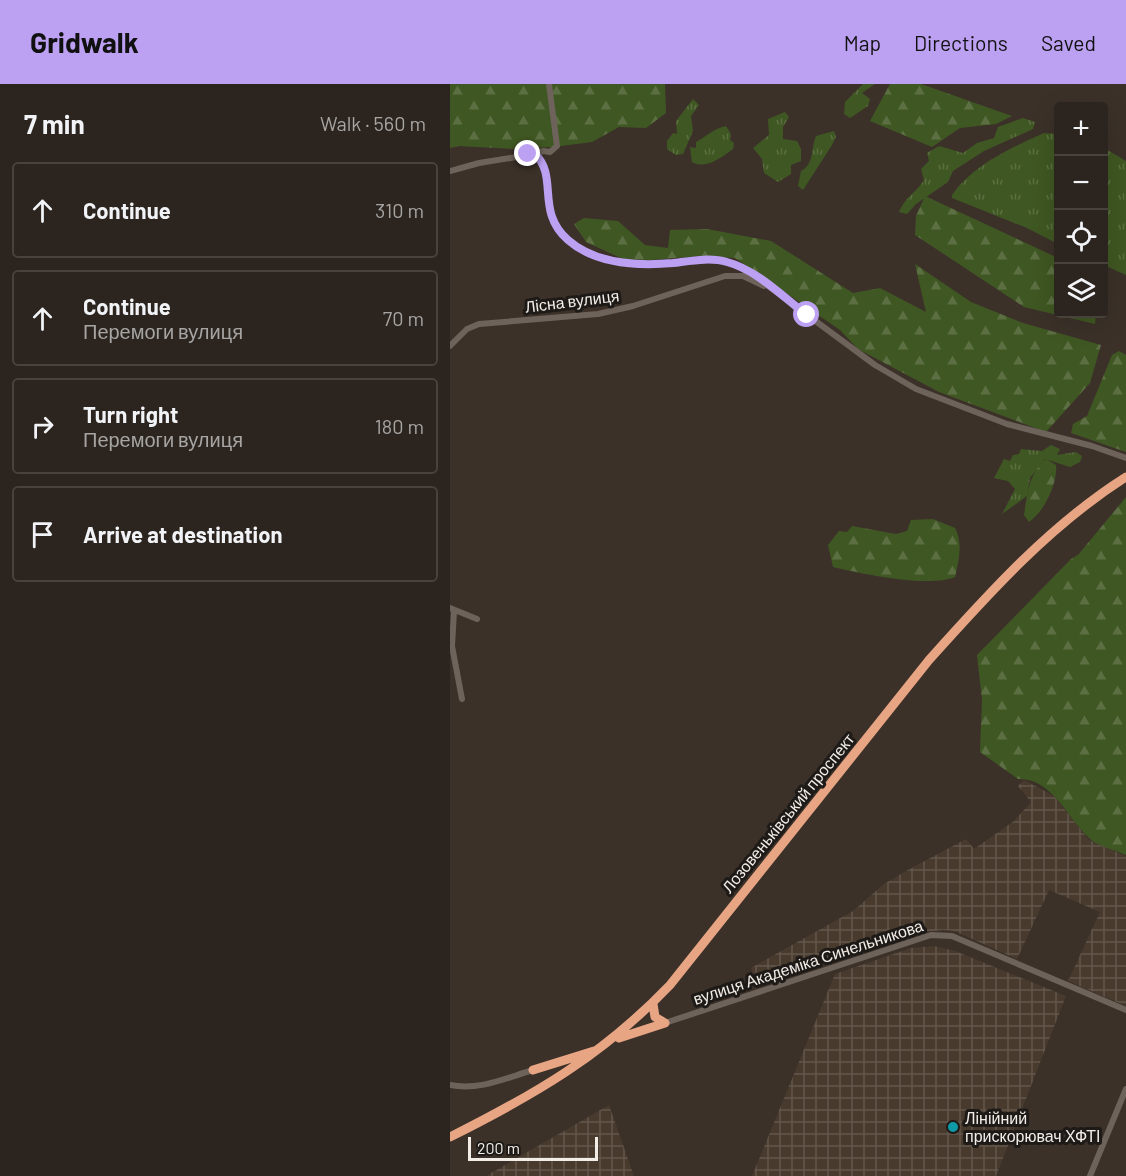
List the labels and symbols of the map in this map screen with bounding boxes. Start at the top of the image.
route end [514,140,540,166]
street label: Лісна вулиця [524,285,620,316]
route start [793,301,819,327]
street label: Лозовеньківський проспект [717,729,858,896]
street label: вулиця Академіка Синельникова [690,915,925,1008]
place label: Лінійний прискорювач ХФТІ [965,1108,1101,1145]
marker: Лінійний прискорювач ХФТІ [946,1120,960,1134]
scale bar [468,1134,598,1162]

